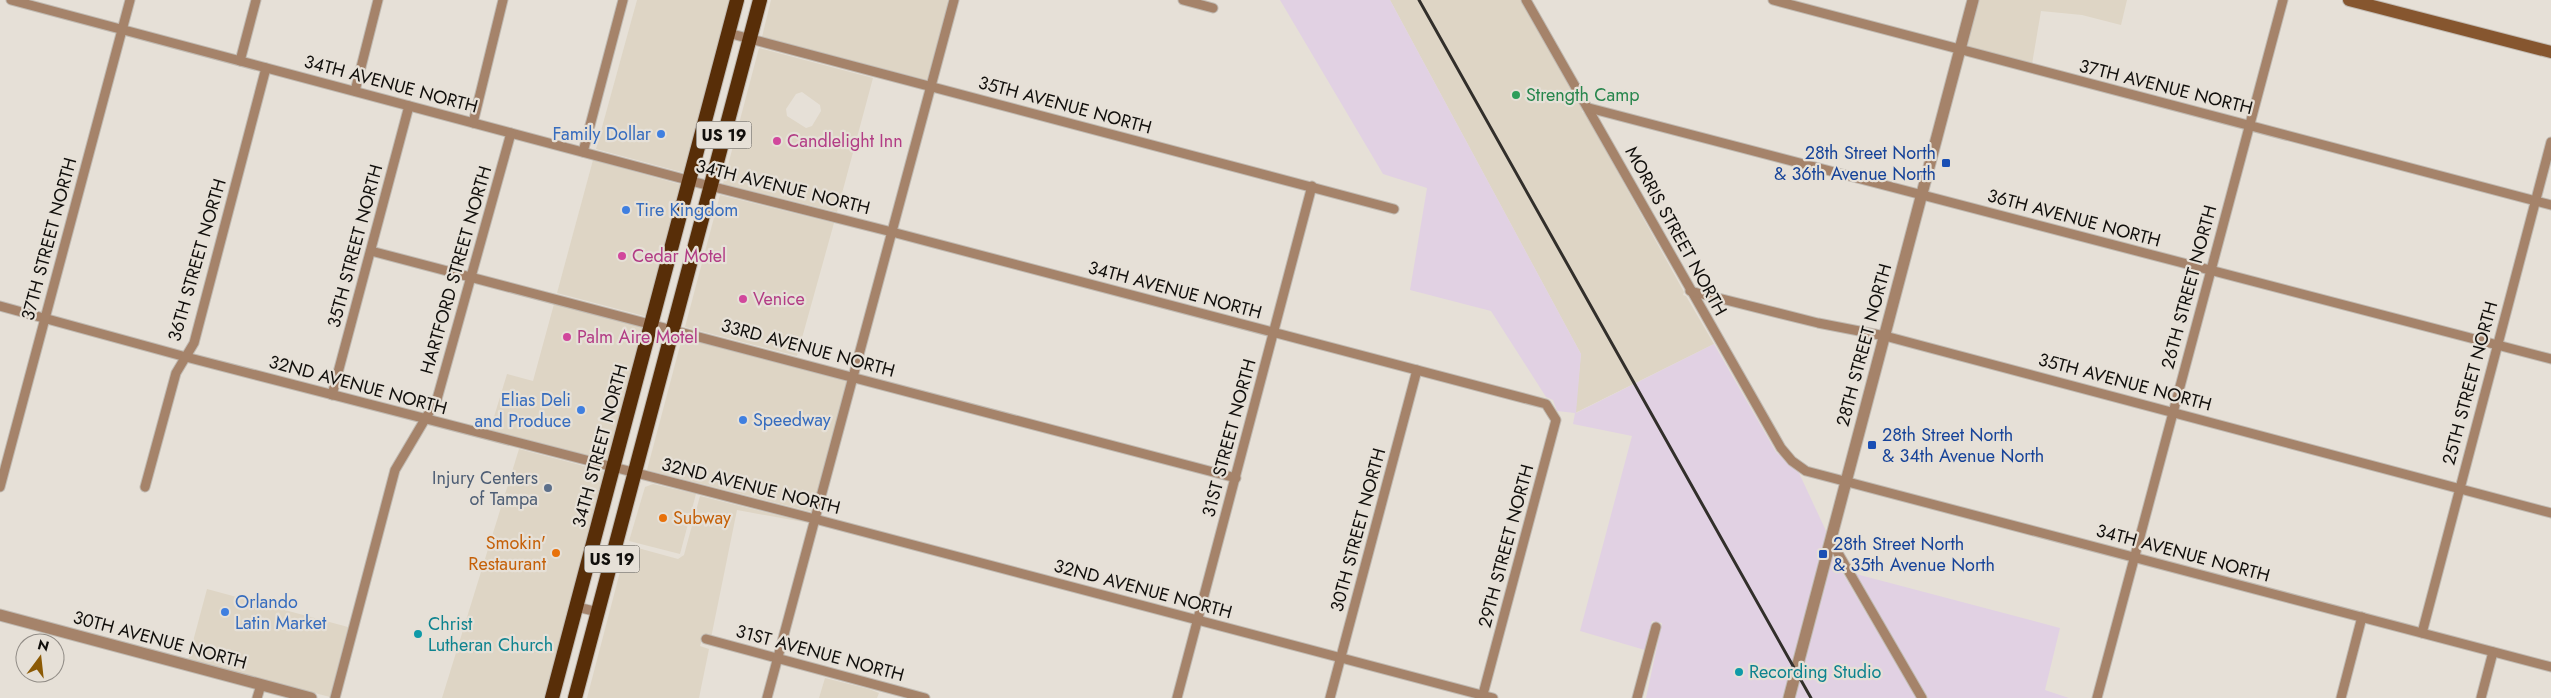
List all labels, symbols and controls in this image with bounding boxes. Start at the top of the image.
street label: 34TH AVENUE NORTH [301,48,481,120]
street label: 37TH AVENUE NORTH [2076,53,2256,121]
street label: 35TH AVENUE NORTH [975,69,1155,141]
place label: Strength Camp [1526,82,1640,108]
marker: Strength Camp [1510,89,1522,101]
place label: Family Dollar [553,121,652,147]
road number: US 19 [696,122,752,148]
marker: Family Dollar [655,128,667,140]
place label: Candlelight Inn [787,128,903,154]
marker: Candlelight Inn [771,135,783,147]
place label: 28th Street North & 36th Avenue North [1774,140,1936,187]
street label: MORRIS STREET NORTH [1619,142,1733,320]
street label: 34TH AVENUE NORTH [693,153,873,221]
street label: 37TH STREET NORTH [15,155,83,323]
marker: 28th Street North & 36th Avenue North [1940,157,1952,169]
street label: 35TH STREET NORTH [321,161,389,331]
street label: HARTFORD STREET NORTH [414,163,498,377]
street label: 36TH STREET NORTH [161,176,233,344]
street label: 36TH AVENUE NORTH [1984,182,2164,254]
place label: Tire Kingdom [636,197,738,223]
street label: 26TH STREET NORTH [2155,202,2223,372]
marker: Tire Kingdom [620,204,632,216]
place label: Cedar Motel [632,243,726,269]
marker: Cedar Motel [616,250,628,262]
street label: 34TH AVENUE NORTH [1085,254,1265,326]
street label: 28TH STREET NORTH [1830,261,1898,429]
place label: Venice [753,286,805,312]
marker: Venice [737,293,749,305]
street label: 25TH STREET NORTH [2436,298,2504,468]
street label: 33RD AVENUE NORTH [718,312,898,384]
place label: Palm Aire Motel [577,324,698,350]
marker: Palm Aire Motel [561,331,573,343]
street label: 35TH AVENUE NORTH [2035,346,2215,418]
street label: 32ND AVENUE NORTH [266,349,450,421]
street label: 31ST STREET NORTH [1195,356,1263,520]
street label: 34TH STREET NORTH [566,361,634,531]
place label: Elias Deli and Produce [474,387,571,434]
marker: Elias Deli and Produce [575,404,587,416]
place label: Speedway [753,407,831,433]
marker: Speedway [737,414,749,426]
place label: 28th Street North & 34th Avenue North [1882,422,2044,469]
marker: 28th Street North & 34th Avenue North [1866,439,1878,451]
street label: 30TH STREET NORTH [1324,445,1392,615]
street label: 32ND AVENUE NORTH [659,451,843,521]
street label: 29TH STREET NORTH [1472,461,1540,631]
place label: Injury Centers of Tampa [432,465,538,512]
marker: Injury Centers of Tampa [542,482,554,494]
place label: Subway [673,505,731,531]
marker: Subway [657,512,669,524]
street label: 34TH AVENUE NORTH [2093,517,2273,589]
place label: Smokin' Restaurant [468,530,547,577]
place label: 28th Street North & 35th Avenue North [1833,531,1995,578]
road number: US 19 [584,546,640,572]
marker: Smokin' Restaurant [550,547,562,559]
marker: 28th Street North & 35th Avenue North [1817,548,1829,560]
street label: 32ND AVENUE NORTH [1051,553,1235,625]
place label: Orlando Latin Market [235,589,327,636]
street label: 30TH AVENUE NORTH [70,604,250,676]
marker: Orlando Latin Market [219,606,231,618]
place label: Christ Lutheran Church [428,611,553,658]
street label: 31ST AVENUE NORTH [733,618,907,688]
marker: Christ Lutheran Church [412,628,424,640]
north arrow [15,633,65,683]
text: N [35,634,51,657]
place label: Recording Studio [1749,659,1882,685]
marker: Recording Studio [1733,666,1745,678]

